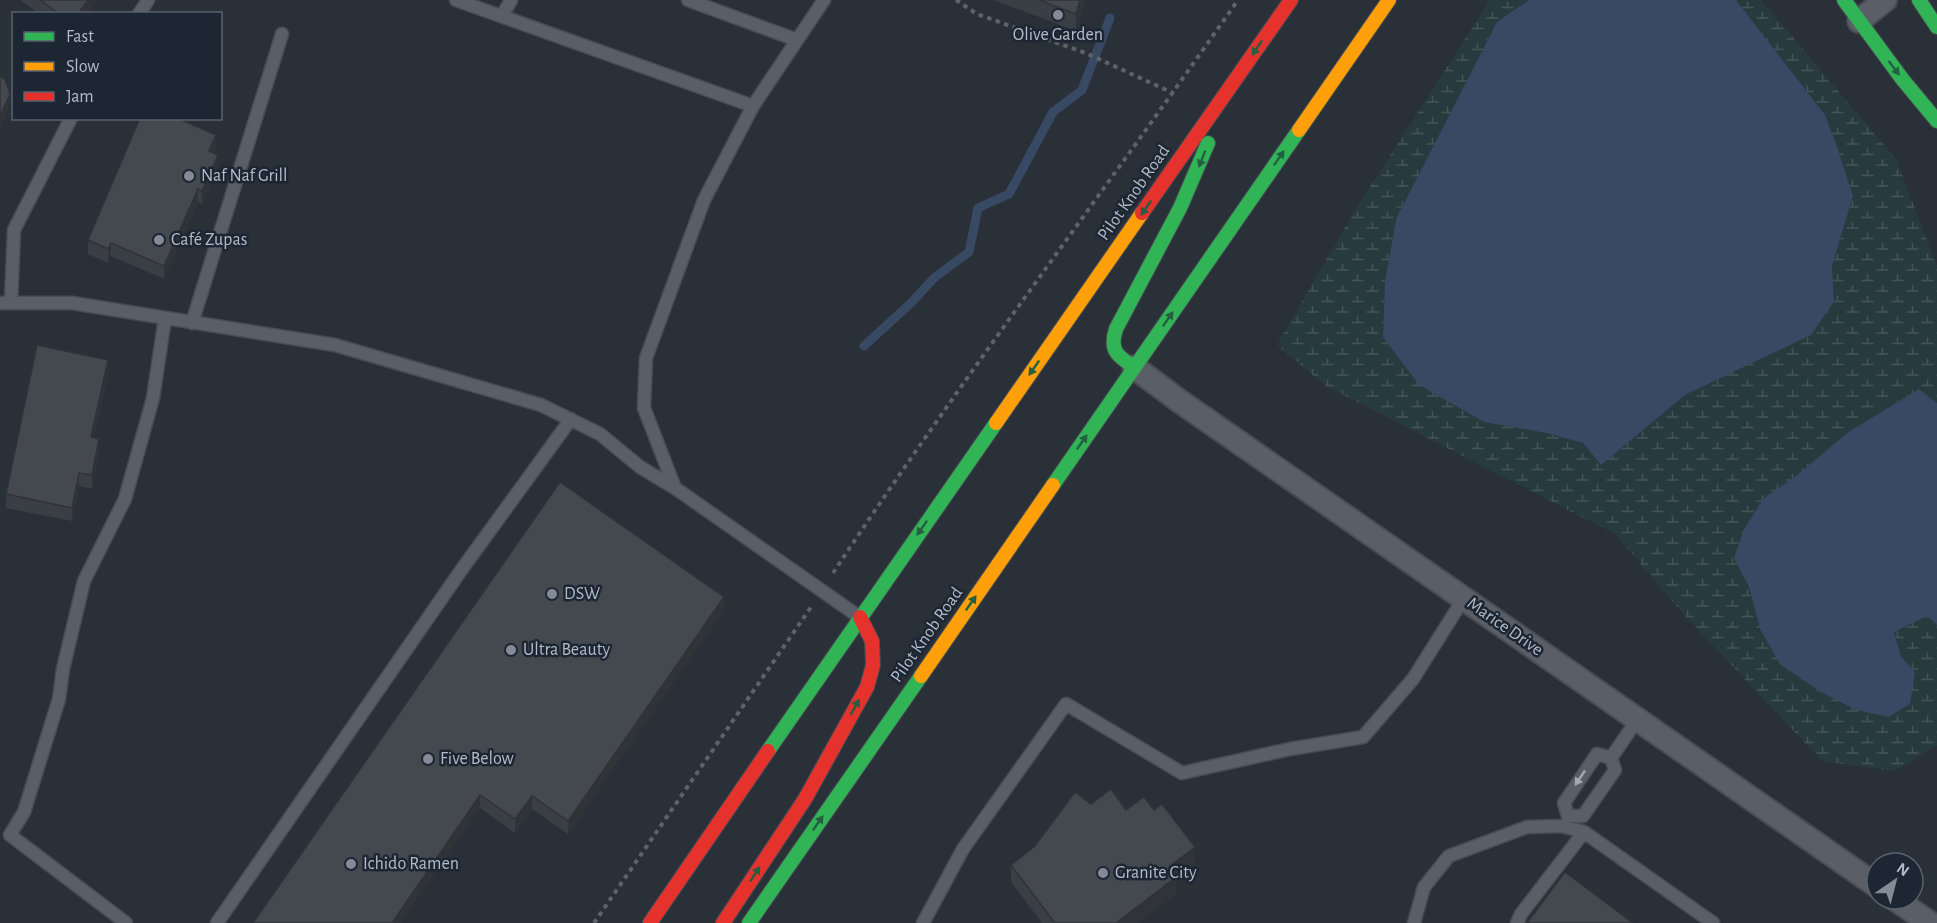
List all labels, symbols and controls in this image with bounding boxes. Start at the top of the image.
marker: Olive Garden [1051,8,1065,22]
legend [12,12,222,120]
place label: Olive Garden [1013,26,1103,44]
text: Fast [66,28,94,46]
one-way arrow [1251,40,1263,56]
text: Slow [66,58,99,76]
one-way arrow [1888,60,1901,76]
text: Jam [66,88,94,106]
street label: Pilot Knob Road [1095,142,1173,244]
one-way arrow [1197,151,1207,169]
one-way arrow [1273,151,1285,167]
place label: Naf Naf Grill [201,167,288,185]
marker: Naf Naf Grill [182,169,196,183]
one-way arrow [1140,200,1152,216]
place label: Café Zupas [171,231,247,249]
marker: Café Zupas [152,233,166,247]
one-way arrow [1162,311,1174,327]
one-way arrow [1029,360,1040,376]
one-way arrow [1076,435,1088,451]
one-way arrow [916,519,928,535]
street label: Pilot Knob Road [888,584,966,686]
place label: DSW [564,585,600,603]
marker: DSW [545,587,559,601]
street label: Marice Drive [1464,594,1546,660]
one-way arrow [965,595,977,611]
place label: Ultra Beauty [523,641,610,659]
marker: Ultra Beauty [504,643,518,657]
one-way arrow [850,699,861,715]
place label: Five Below [440,750,514,768]
marker: Five Below [421,752,435,766]
one-way arrow [1575,770,1586,787]
one-way arrow [812,815,823,831]
north arrow [1865,851,1925,911]
place label: Ichido Ramen [363,855,459,873]
marker: Ichido Ramen [344,857,358,871]
text: N [1894,860,1912,879]
place label: Granite City [1115,864,1197,882]
one-way arrow [749,866,760,882]
marker: Granite City [1096,866,1110,880]

